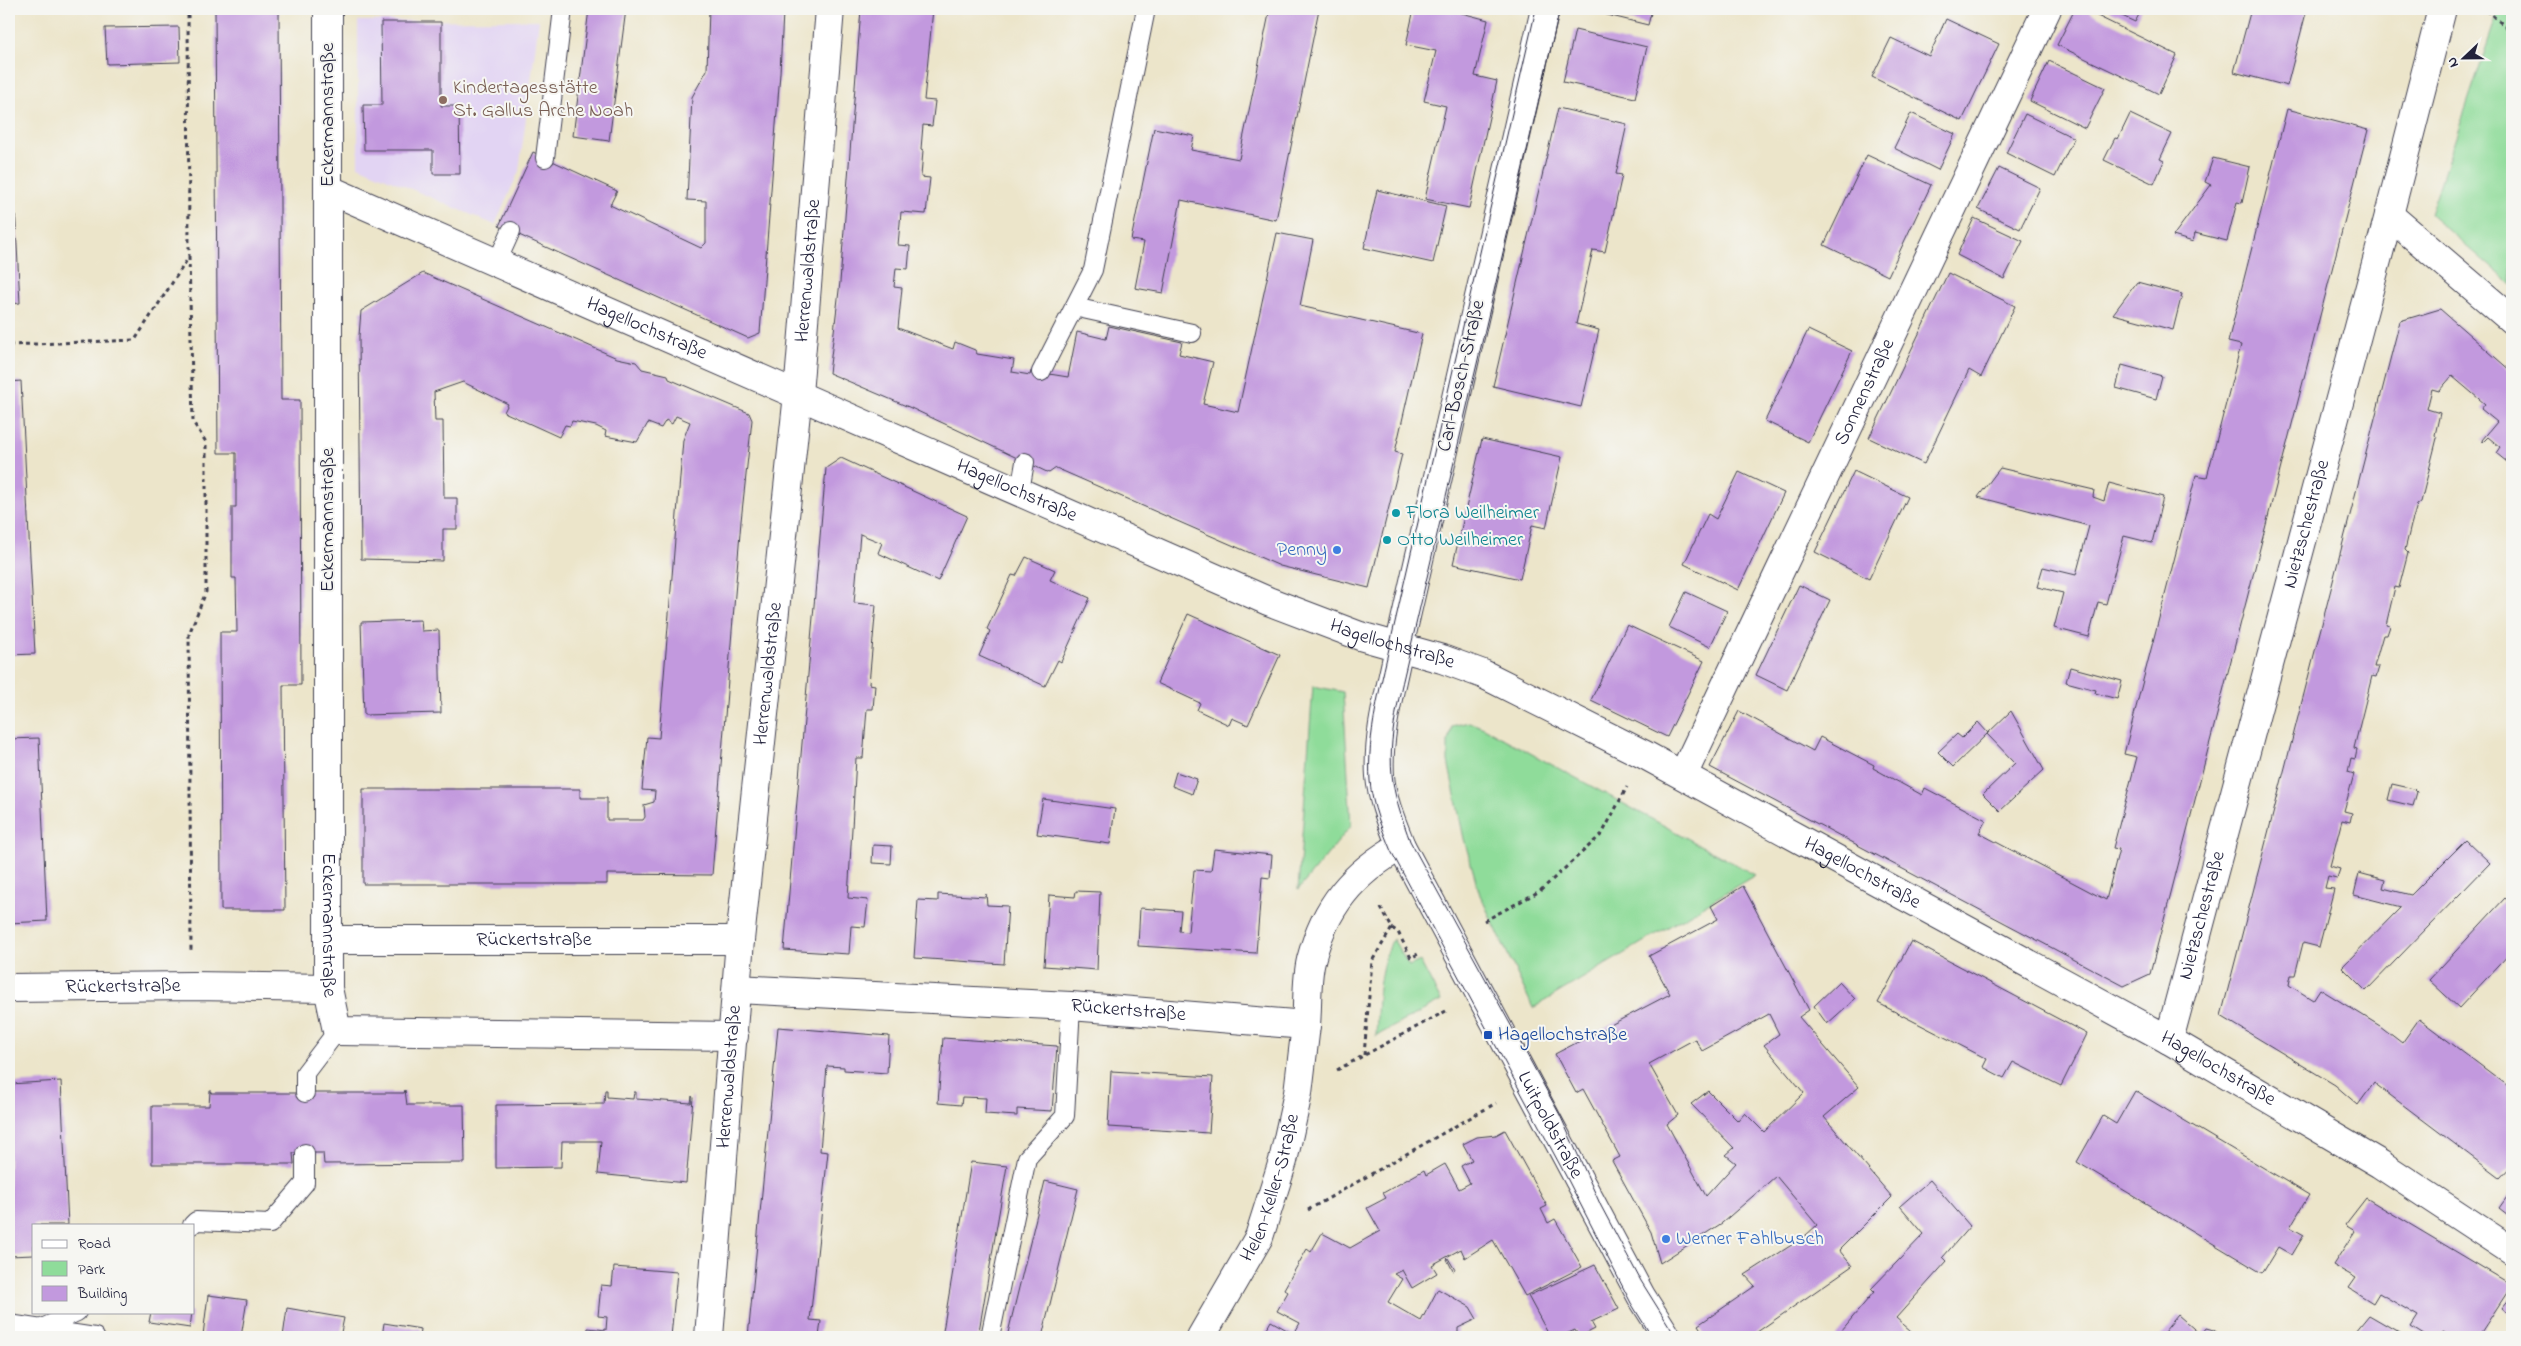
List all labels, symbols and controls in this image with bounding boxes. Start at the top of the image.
north arrow [2438,32,2488,82]
street label: Eckermannstraße [314,43,343,187]
text: N [2442,54,2465,71]
place label: Kindertagesstätte St. Gallus Arche Noah [453,74,633,126]
marker: Kindertagesstätte St. Gallus Arche Noah [437,94,449,106]
street label: Herrenwaldstraße [788,198,829,344]
street label: Hagellochstraße [582,289,712,368]
street label: Carl-Bosch-Straße [1430,297,1494,455]
street label: Sonnenstraße [1827,334,1903,450]
street label: Eckermannstraße [314,448,343,592]
street label: Hagellochstraße [952,452,1082,530]
street label: Nietzschestraße [2276,456,2338,592]
place label: Flora Weilheimer [1405,499,1540,528]
marker: Flora Weilheimer [1390,507,1402,519]
place label: Otto Weilheimer [1397,526,1524,555]
marker: Otto Weilheimer [1381,534,1393,546]
place label: Penny [1277,536,1327,565]
marker: Penny [1331,544,1343,556]
street label: Herrenwaldstraße [746,601,790,747]
street label: Hagellochstraße [1325,611,1459,677]
street label: Hagellochstraße [1799,830,1926,917]
street label: Nietzschestraße [2171,848,2233,983]
street label: Eckermannstraße [314,853,344,1000]
street label: Rückertstraße [476,926,592,955]
street label: Rückertstraße [65,972,181,1002]
street label: Rückertstraße [1070,992,1187,1030]
street label: Herrenwaldstraße [709,1004,749,1150]
place label: Hagellochstraße [1498,1021,1627,1051]
street label: Hagellochstraße [2155,1024,2281,1114]
marker: Hagellochstraße [1482,1029,1494,1041]
street label: Luitpoldstraße [1509,1066,1590,1184]
street label: Helen-Keller-Straße [1233,1111,1307,1267]
legend [32,1224,195,1314]
place label: Werner Fahlbusch [1676,1225,1824,1254]
text: Road [78,1233,111,1255]
marker: Werner Fahlbusch [1660,1233,1672,1245]
text: Park [78,1259,106,1281]
text: Building [77,1283,127,1306]

